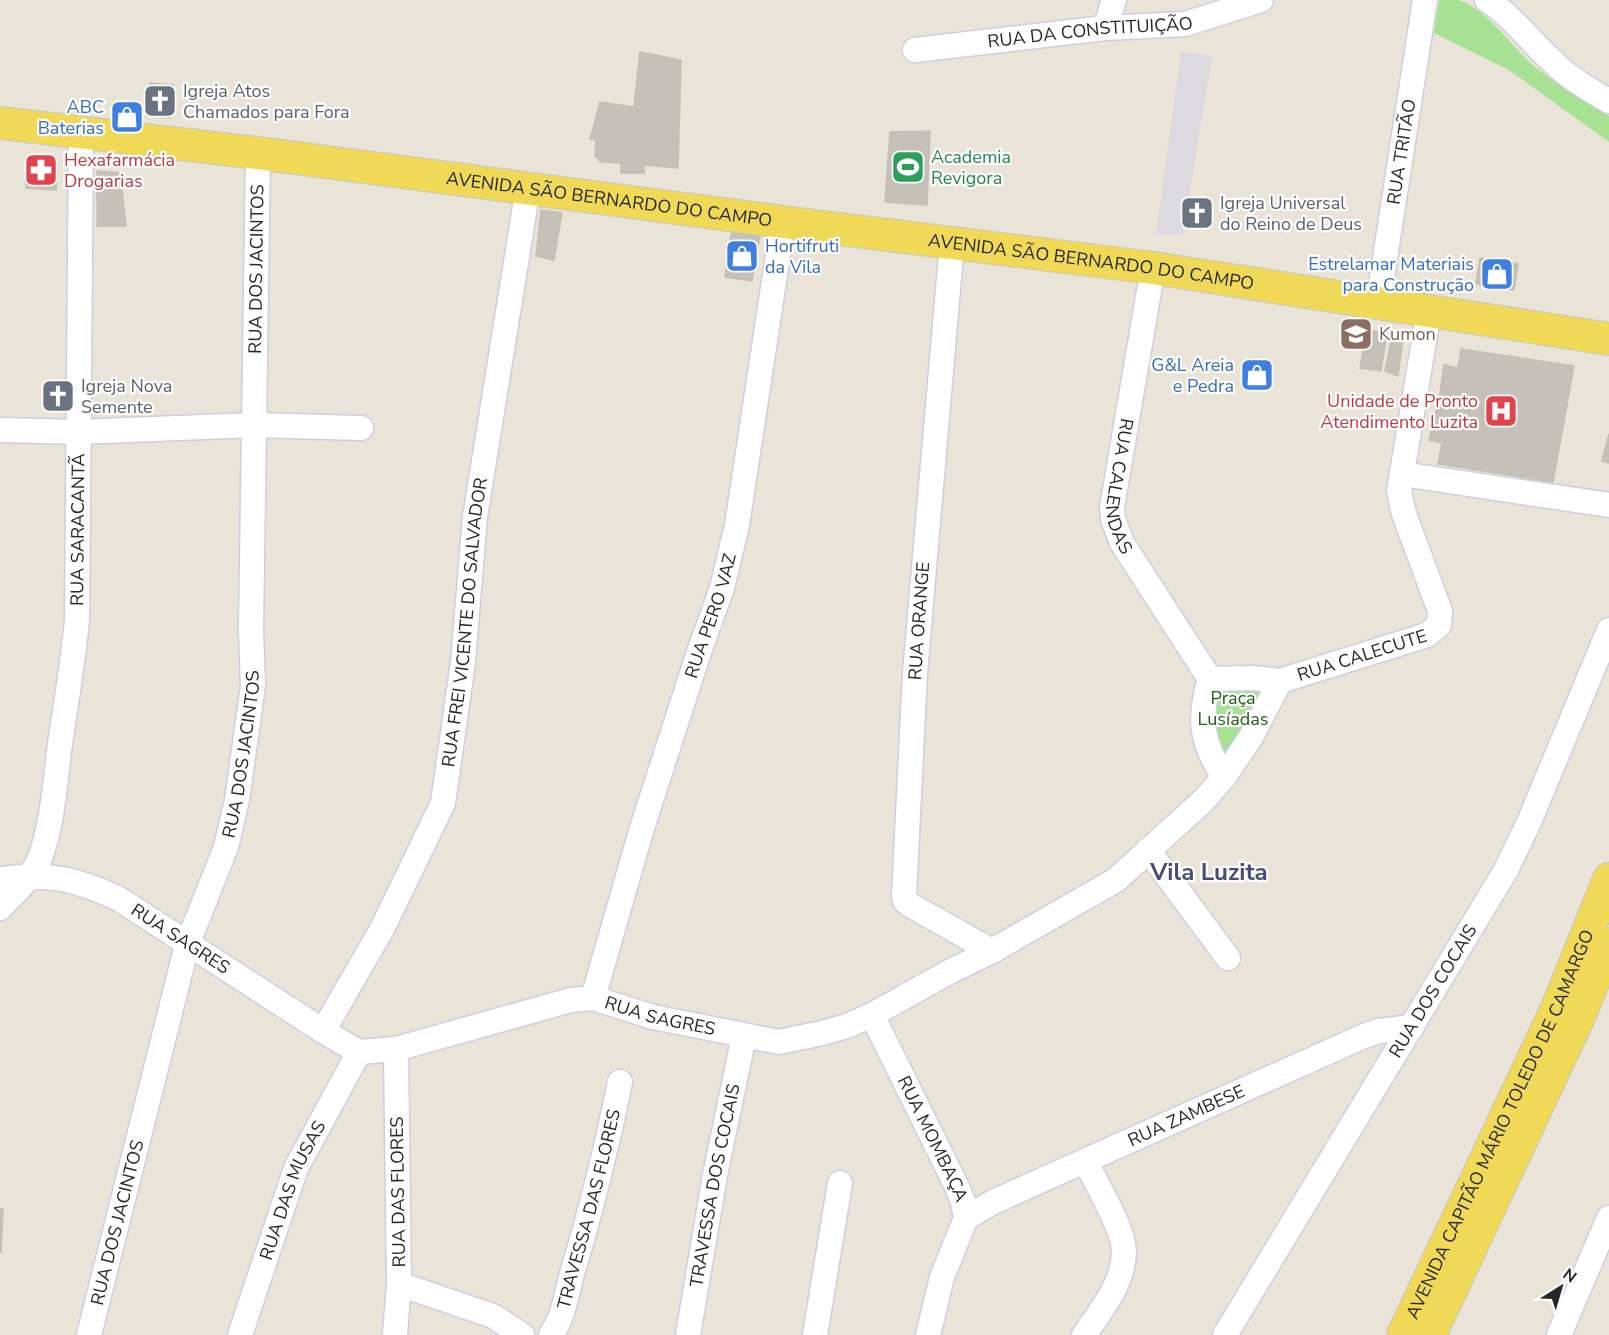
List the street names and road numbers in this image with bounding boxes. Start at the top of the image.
street label: RUA DA CONSTITUIÇÃO [986,10,1196,54]
street label: RUA TRITÃO [1381,97,1421,206]
street label: AVENIDA SÃO BERNARDO DO CAMPO [445,166,774,232]
street label: RUA DOS JACINTOS [243,184,270,354]
street label: AVENIDA SÃO BERNARDO DO CAMPO [927,228,1256,296]
street label: RUA CALENDAS [1100,416,1139,559]
street label: RUA SARACANTÃ [65,453,90,606]
street label: RUA FREI VICENTE DO SALVADOR [436,476,493,768]
street label: RUA PERO VAZ [679,551,742,681]
street label: RUA ORANGE [903,561,935,681]
street label: RUA CALECUTE [1294,624,1430,687]
street label: RUA DOS JACINTOS [217,670,266,840]
street label: RUA SAGRES [126,898,235,980]
street label: RUA DOS COCAIS [1383,920,1482,1062]
street label: AVENIDA CAPITÃO MÁRIO TOLEDO DE CAMARGO [1400,926,1600,1322]
street label: RUA SAGRES [602,990,717,1041]
street label: RUA MOMBAÇA [892,1072,974,1205]
street label: RUA ZAMBESE [1124,1079,1249,1152]
street label: TRAVESSA DOS COCAIS [684,1082,746,1289]
street label: TRAVESSA DAS FLORES [552,1107,626,1312]
street label: RUA DAS FLORES [385,1116,411,1268]
street label: RUA DAS MUSAS [254,1117,331,1263]
street label: RUA DOS JACINTOS [85,1137,150,1308]

